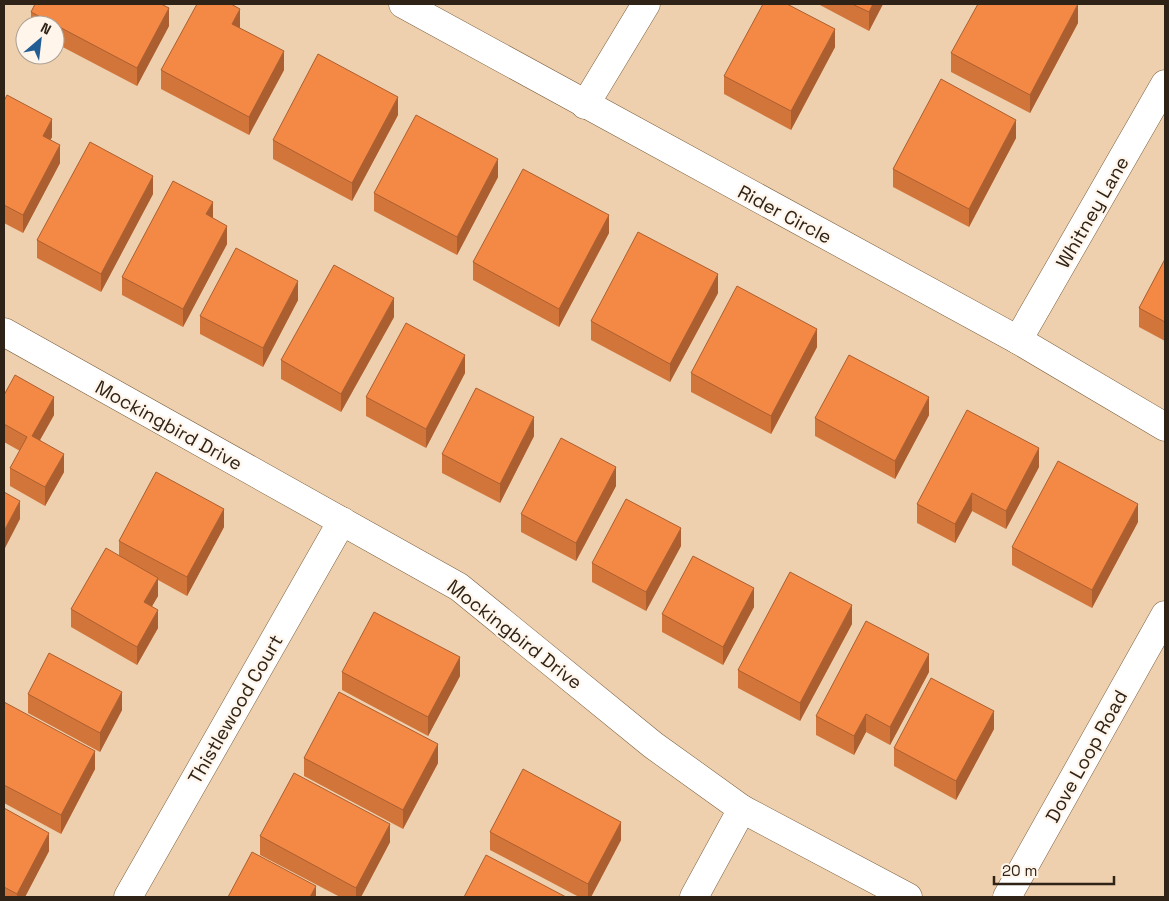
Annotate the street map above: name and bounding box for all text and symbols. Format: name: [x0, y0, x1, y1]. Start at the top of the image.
north arrow: [15, 15, 65, 65]
text: N: [38, 18, 54, 39]
street label: Whitney Lane: [1050, 152, 1135, 273]
street label: Rider Circle: [733, 179, 836, 250]
street label: Mockingbird Drive: [91, 375, 247, 476]
street label: Mockingbird Drive: [442, 574, 587, 695]
street label: Thistlewood Court: [182, 630, 288, 789]
street label: Dove Loop Road: [1040, 686, 1133, 827]
scale bar: [994, 854, 1114, 886]
text: 20 m: [1002, 861, 1037, 880]

